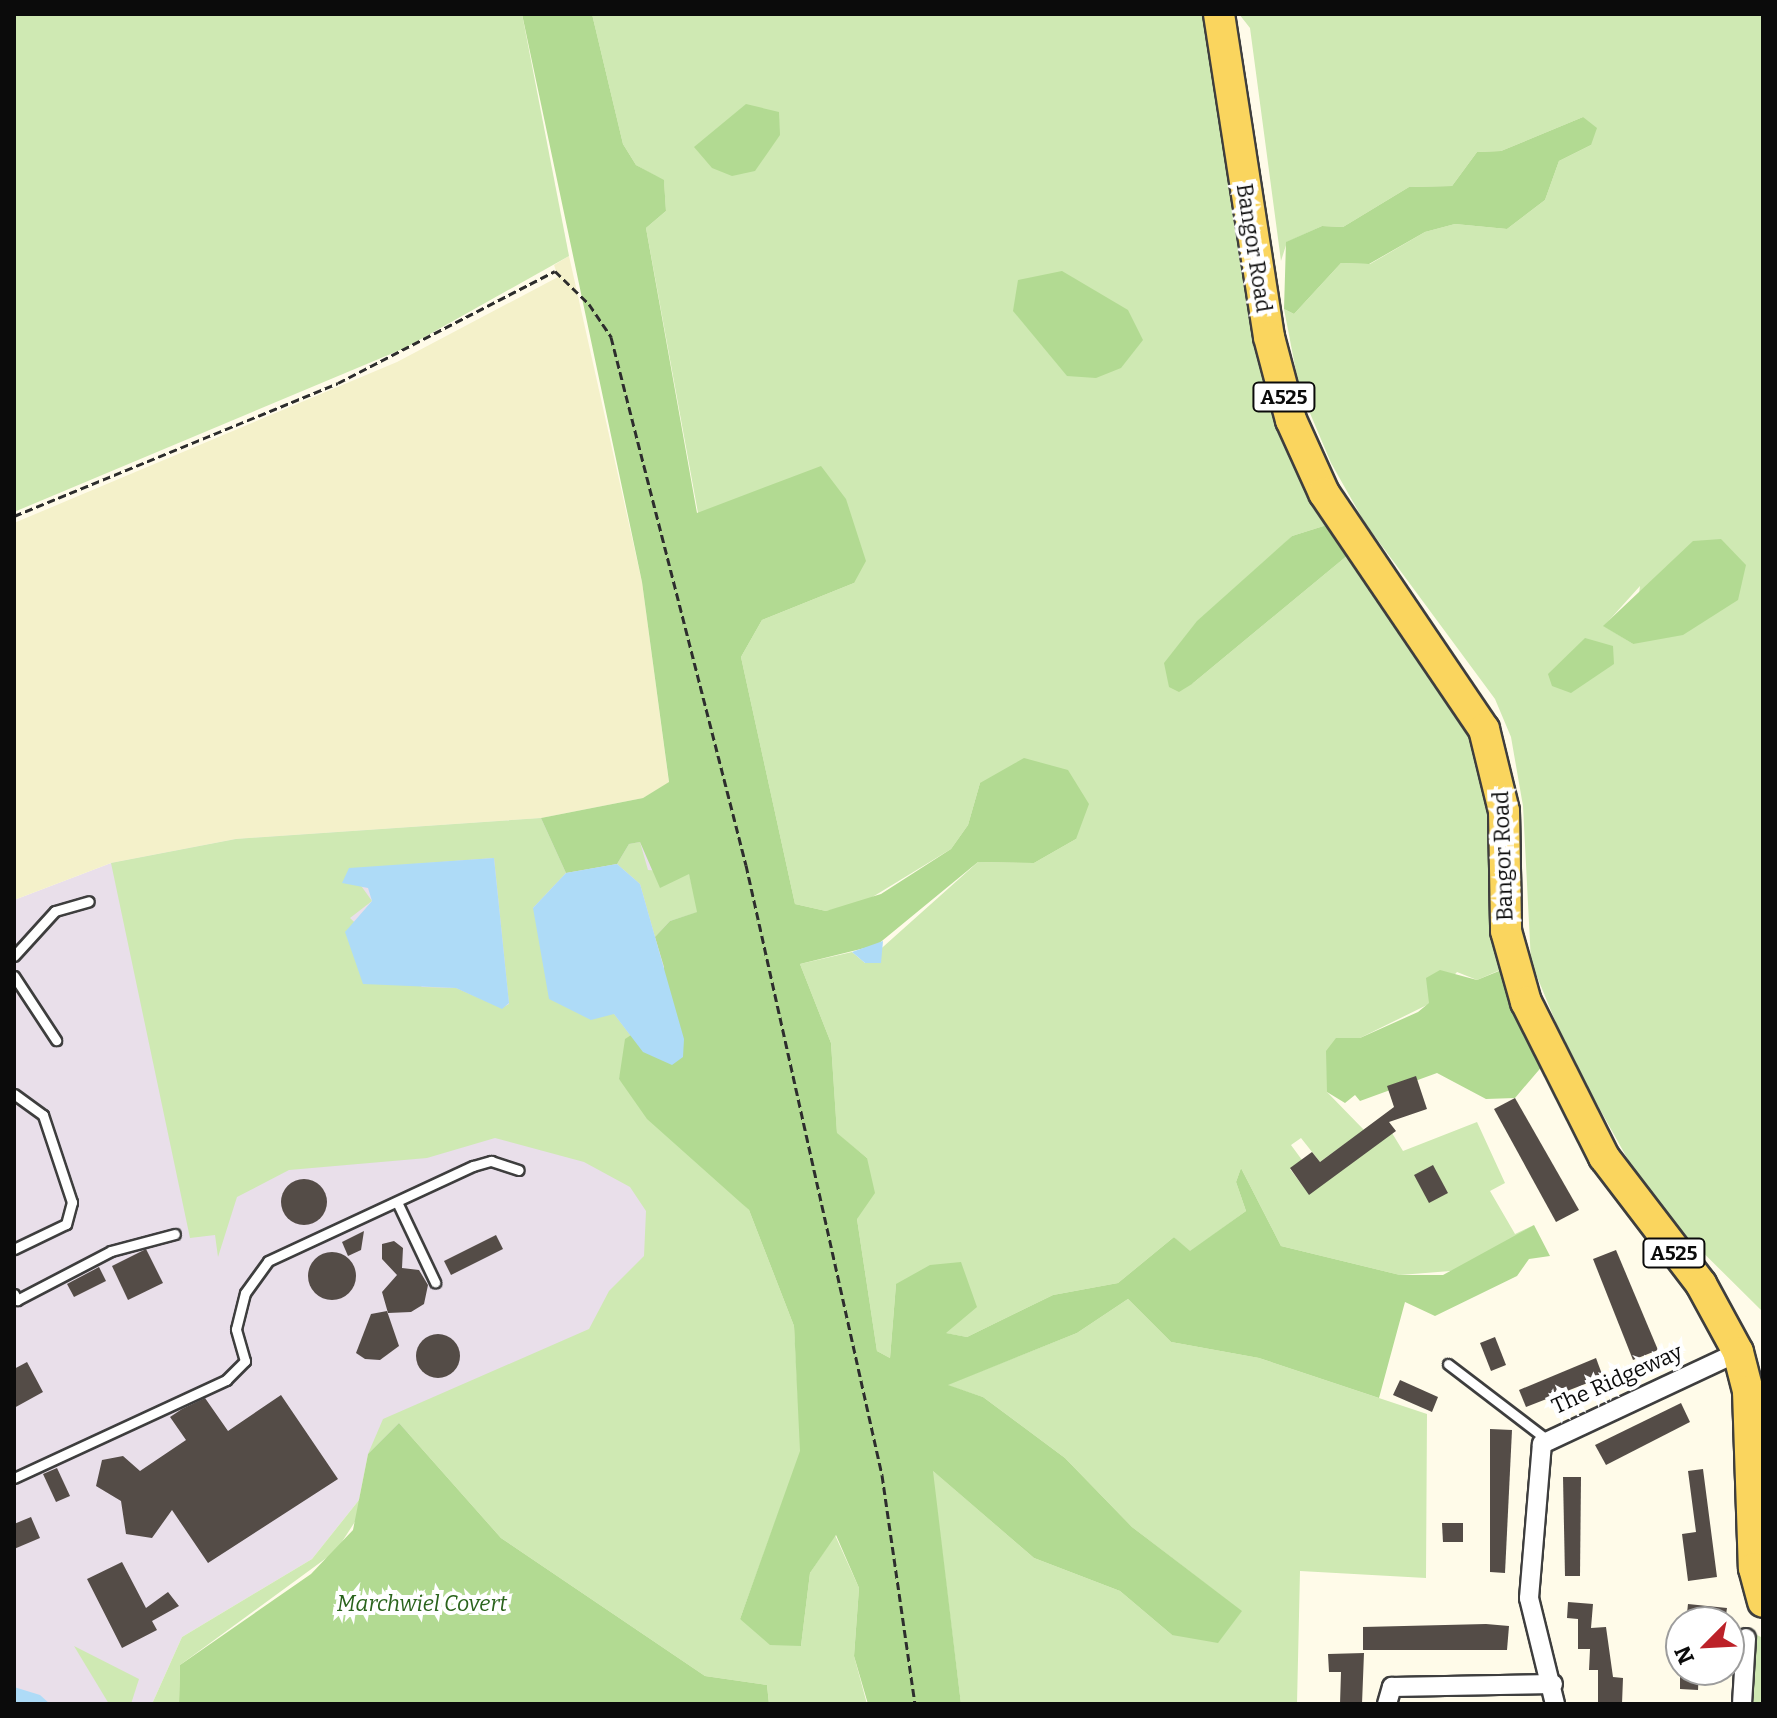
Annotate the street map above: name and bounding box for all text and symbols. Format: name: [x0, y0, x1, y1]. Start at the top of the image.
street label: Bangor Road: [1231, 182, 1277, 314]
road number: A525: [1252, 381, 1316, 413]
street label: Bangor Road: [1488, 791, 1518, 921]
road number: A525: [1642, 1237, 1706, 1269]
street label: The Ridgeway: [1548, 1338, 1686, 1420]
park label: Marchwiel Covert: [337, 1591, 507, 1617]
north arrow: [1665, 1606, 1745, 1686]
text: N: [1669, 1642, 1700, 1668]

